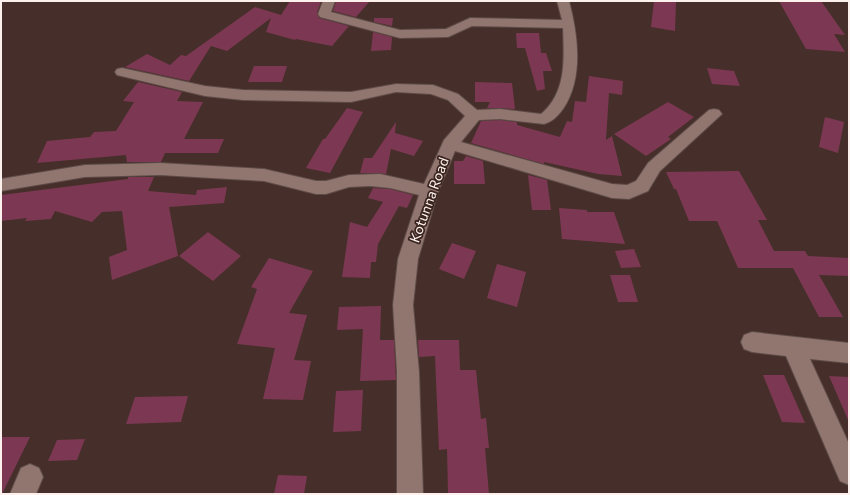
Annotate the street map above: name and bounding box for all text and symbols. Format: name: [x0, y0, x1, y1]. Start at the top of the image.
street label: Kotunna Road: [405, 155, 452, 245]

